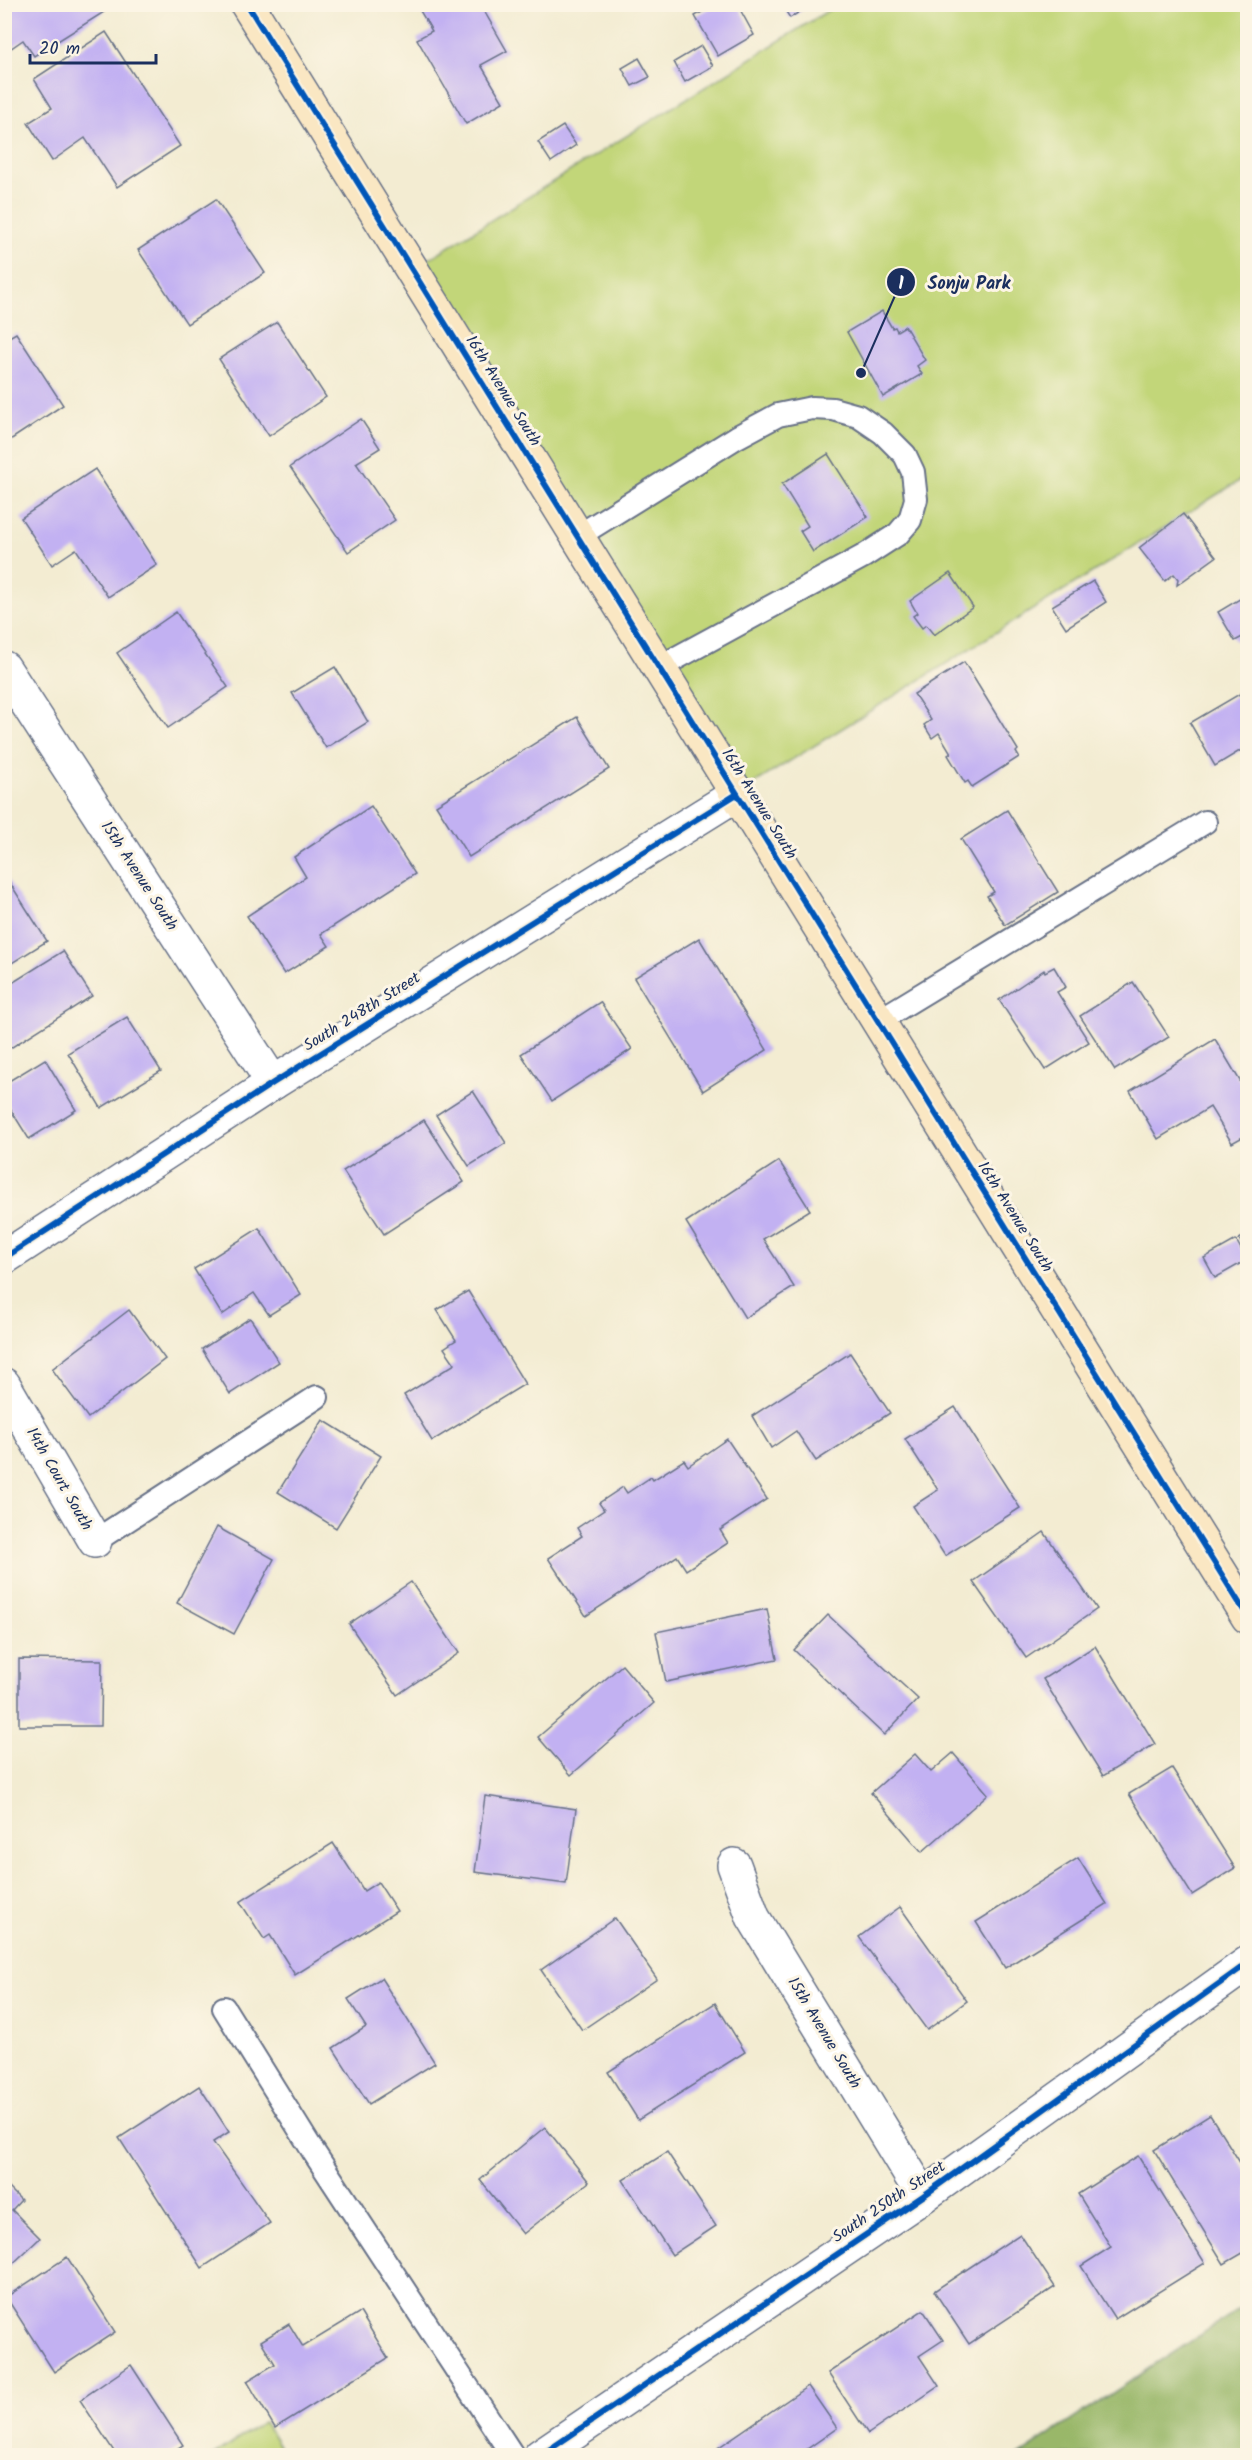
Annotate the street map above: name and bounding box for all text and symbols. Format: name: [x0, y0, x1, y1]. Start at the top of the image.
scale bar: [30, 27, 156, 65]
text: 20 m: [39, 35, 80, 64]
callout: Sonju Park: [886, 264, 1023, 300]
text: 1: [898, 270, 904, 299]
text: Sonju Park: [928, 270, 1012, 299]
street label: 16th Avenue South: [459, 331, 547, 451]
street label: 16th Avenue South: [715, 744, 803, 864]
street label: 15th Avenue South: [94, 816, 184, 936]
street label: South 248th Street: [298, 965, 426, 1058]
street label: 16th Avenue South: [971, 1157, 1059, 1277]
street label: 14th Court South: [19, 1423, 99, 1535]
street label: 15th Avenue South: [781, 1972, 867, 2094]
street label: South 250th Street: [827, 2154, 951, 2249]

